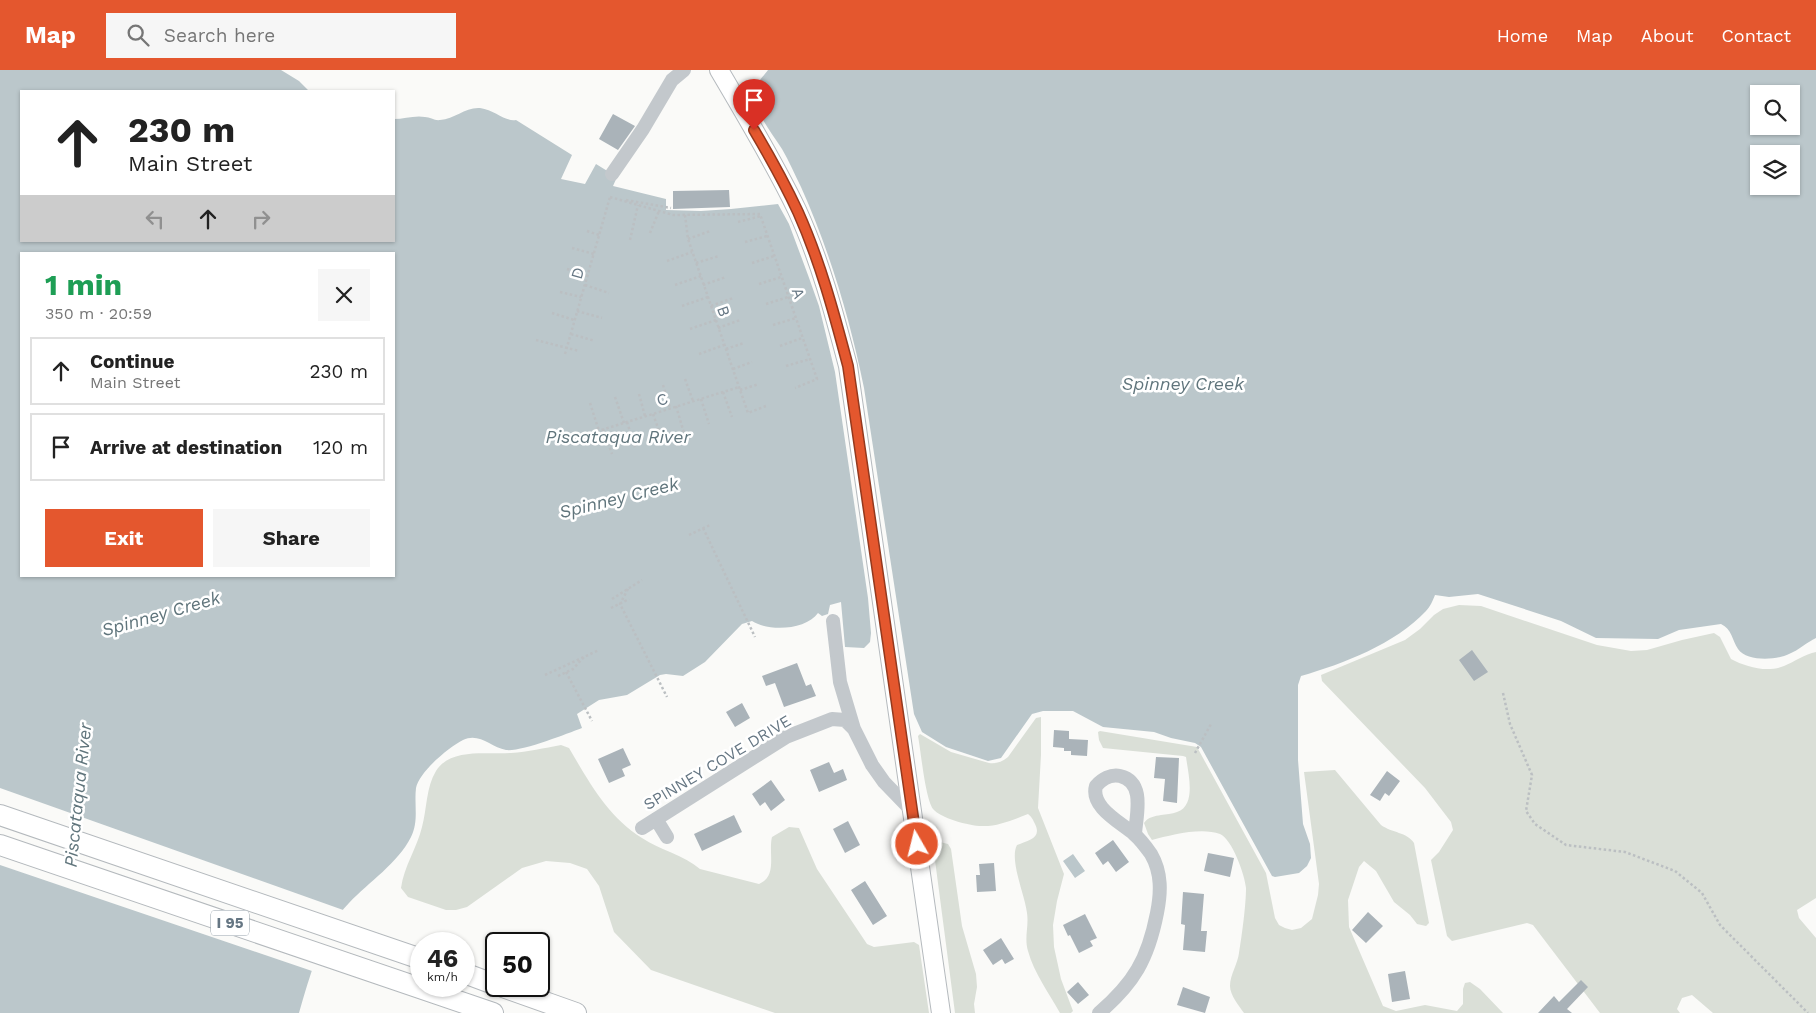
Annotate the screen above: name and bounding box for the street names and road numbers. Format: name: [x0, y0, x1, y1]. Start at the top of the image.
street label: D: [567, 265, 588, 281]
street label: A: [788, 285, 809, 302]
street label: B: [713, 303, 734, 319]
street label: C: [654, 389, 670, 410]
street label: SPINNEY COVE DRIVE: [640, 711, 794, 814]
road number: I 95: [211, 910, 249, 936]

